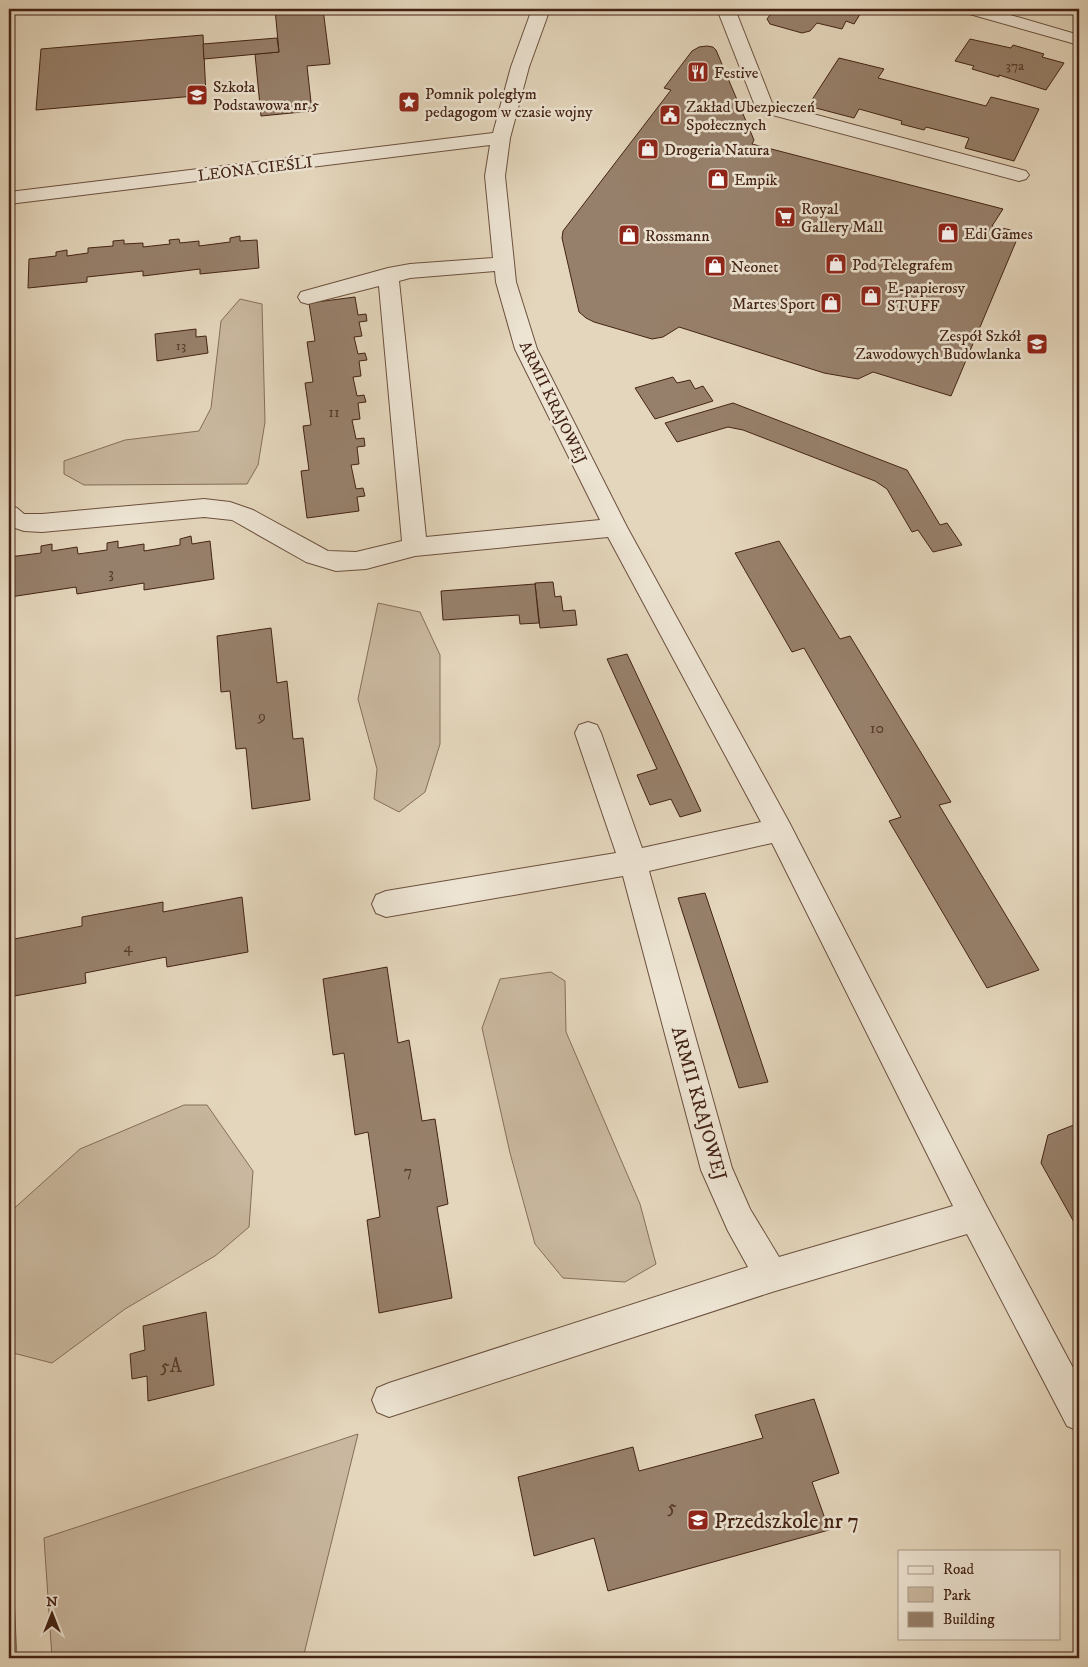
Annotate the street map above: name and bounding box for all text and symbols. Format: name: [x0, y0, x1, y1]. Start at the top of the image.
house number: 37a: [1006, 57, 1024, 75]
restaurant icon: Festive: [686, 60, 710, 84]
place label: Festive: [714, 63, 759, 83]
place label: Szkoła Podstawowa nr 5: [213, 77, 319, 115]
school or university icon: Szkoła Podstawowa nr 5: [185, 83, 209, 107]
place label: Pomnik poległym pedagogom w czasie wojny: [424, 84, 593, 122]
place icon: Pomnik poległym pedagogom w czasie wojny: [397, 90, 421, 114]
place label: Zakład Ubezpieczeń Społecznych: [686, 97, 816, 135]
public building icon: Zakład Ubezpieczeń Społecznych: [658, 103, 682, 127]
shop icon: Drogeria Natura: [636, 137, 660, 161]
place label: Drogeria Natura: [664, 140, 770, 160]
street label: LEONA CIEŚLI: [197, 152, 314, 186]
shop icon: Empik: [706, 167, 730, 191]
place label: Empik: [734, 170, 778, 190]
place label: Royal Gallery Mall: [801, 199, 883, 237]
supermarket icon: Royal Gallery Mall: [773, 205, 797, 229]
shop icon: Edi Games: [936, 221, 960, 245]
shop icon: Rossmann: [617, 223, 641, 247]
place label: Edi Games: [964, 224, 1033, 244]
place label: Rossmann: [645, 226, 710, 246]
shop icon: Pod Telegrafem: [824, 252, 848, 276]
shop icon: Neonet: [703, 254, 727, 278]
place label: Pod Telegrafem: [852, 255, 953, 275]
place label: Neonet: [731, 257, 778, 277]
place label: E-papierosy STUFF: [887, 278, 966, 316]
shop icon: E-papierosy STUFF: [859, 284, 883, 308]
shop icon: Martes Sport: [819, 291, 843, 315]
place label: Martes Sport: [732, 294, 815, 314]
place label: Zespół Szkół Zawodowych Budowlanka: [856, 326, 1021, 364]
school or university icon: Zespół Szkół Zawodowych Budowlanka: [1025, 332, 1049, 356]
house number: 13: [176, 337, 186, 355]
street label: ARMII KRAJOWEJ: [515, 338, 591, 467]
house number: 11: [328, 402, 340, 422]
house number: 3: [108, 563, 114, 583]
house number: 9: [257, 706, 266, 726]
house number: 10: [870, 718, 884, 738]
house number: 4: [123, 937, 133, 957]
street label: ARMII KRAJOWEJ: [666, 1024, 732, 1183]
house number: 7: [404, 1161, 412, 1181]
house number: 5A: [160, 1355, 183, 1378]
house number: 5: [667, 1496, 677, 1519]
school or university icon: Przedszkole nr 7: [686, 1508, 710, 1532]
place label: Przedszkole nr 7: [714, 1508, 859, 1535]
legend: [898, 1550, 1060, 1640]
text: Road: [943, 1560, 975, 1579]
text: Park: [943, 1586, 972, 1605]
north arrow: [28, 1590, 78, 1640]
text: N: [46, 1593, 58, 1611]
text: Building: [943, 1610, 995, 1629]

